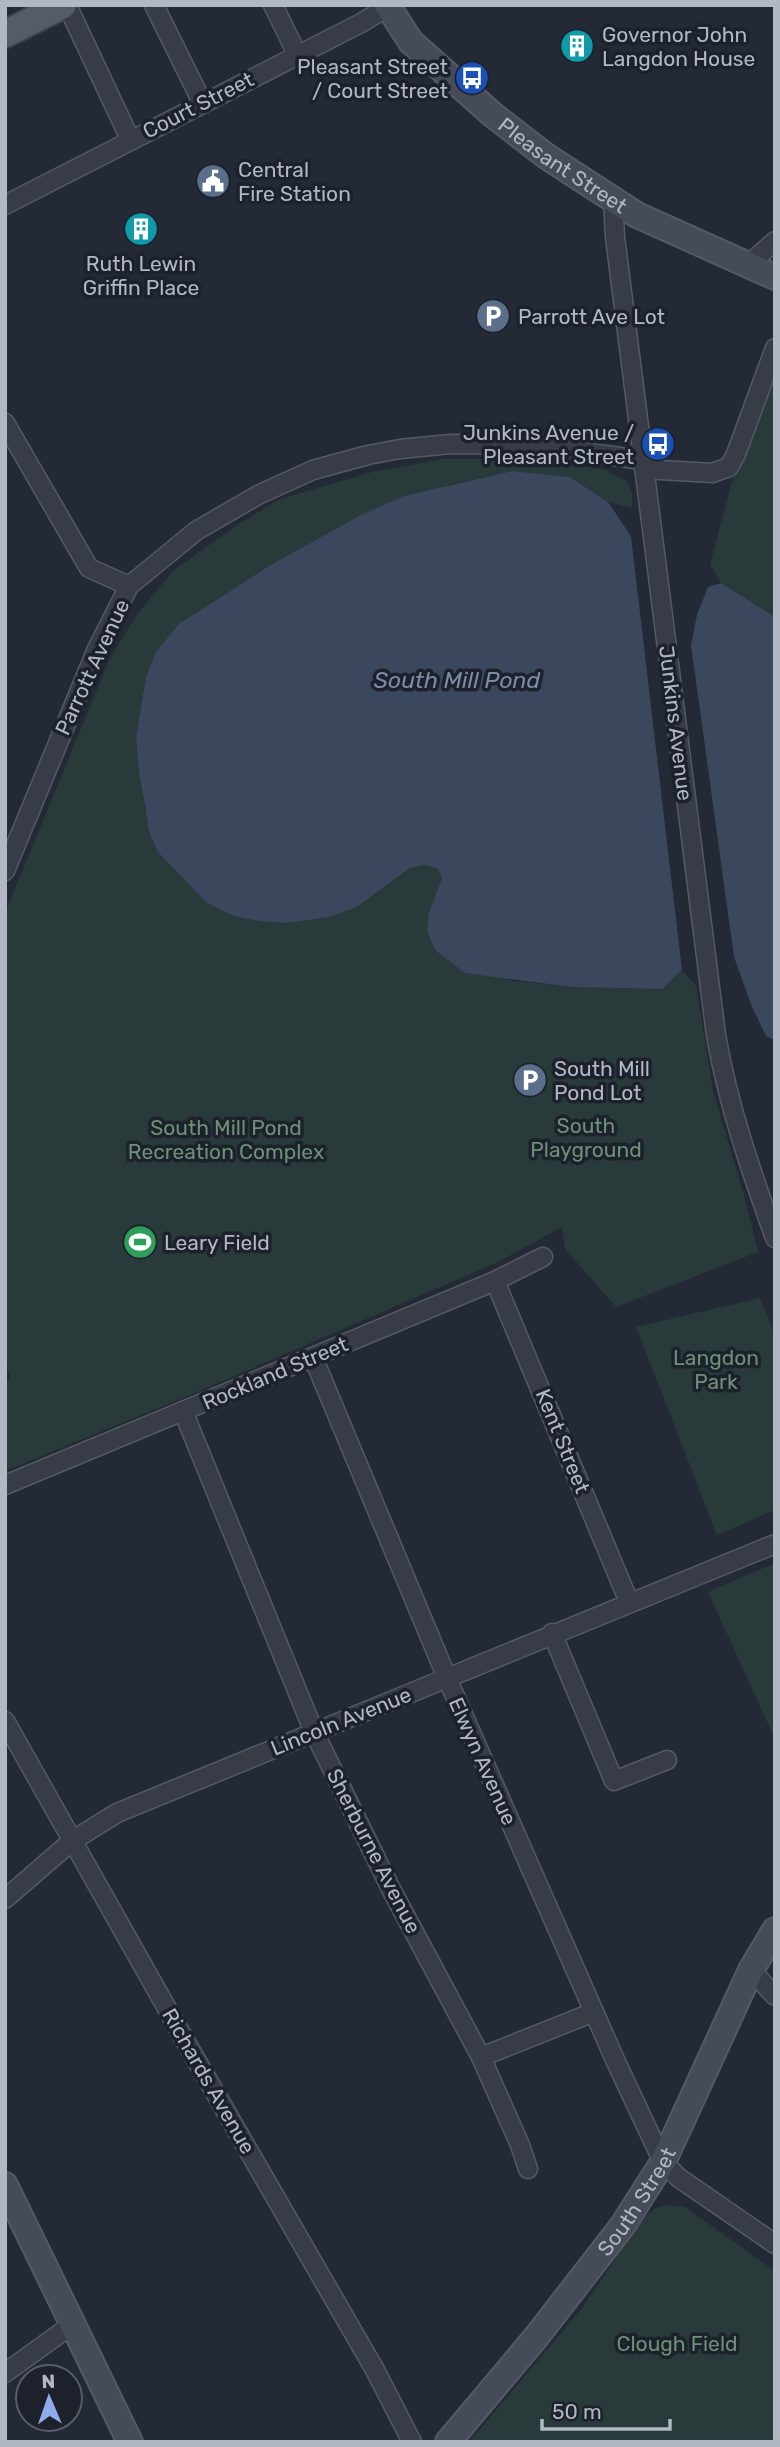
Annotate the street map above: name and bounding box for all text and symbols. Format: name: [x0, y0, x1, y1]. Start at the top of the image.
place label: Governor John Langdon House: [602, 22, 755, 71]
building icon: Governor John Langdon House: [558, 27, 596, 65]
place label: Pleasant Street / Court Street: [297, 54, 448, 103]
bus stop icon: Pleasant Street / Court Street: [453, 59, 491, 97]
street label: Court Street: [139, 66, 257, 144]
street label: Pleasant Street: [494, 112, 632, 218]
place label: Central Fire Station: [238, 157, 351, 206]
public building icon: Central Fire Station: [194, 162, 232, 200]
building icon: Ruth Lewin Griffin Place: [122, 210, 160, 248]
place label: Ruth Lewin Griffin Place: [83, 251, 199, 300]
parking icon: Parrott Ave Lot: [474, 297, 512, 335]
place label: Parrott Ave Lot: [518, 304, 665, 329]
place label: Junkins Avenue / Pleasant Street: [463, 420, 634, 469]
bus stop icon: Junkins Avenue / Pleasant Street: [639, 425, 677, 463]
street label: Parrott Avenue: [50, 595, 134, 739]
street label: Junkins Avenue: [654, 644, 698, 802]
water label: South Mill Pond: [374, 666, 540, 694]
place label: South Mill Pond Lot: [554, 1056, 650, 1105]
parking icon: South Mill Pond Lot: [511, 1061, 549, 1099]
park label: South Playground: [530, 1113, 642, 1162]
park label: South Mill Pond Recreation Complex: [128, 1115, 324, 1164]
sports icon: Leary Field: [121, 1223, 159, 1261]
place label: Leary Field: [164, 1230, 270, 1255]
street label: Rockland Street: [198, 1331, 352, 1415]
park label: Langdon Park: [673, 1345, 759, 1394]
street label: Kent Street: [531, 1385, 595, 1497]
street label: Lincoln Avenue: [267, 1681, 415, 1761]
street label: Elwyn Avenue: [444, 1693, 522, 1829]
street label: Sherburne Avenue: [322, 1765, 426, 1937]
street label: Richards Avenue: [157, 2004, 261, 2158]
street label: South Street: [592, 2143, 681, 2260]
park label: Clough Field: [617, 2331, 737, 2356]
north arrow: [14, 2363, 84, 2433]
text: N: [41, 2370, 56, 2393]
scale bar: [542, 2388, 670, 2432]
text: 50 m: [552, 2399, 602, 2424]

